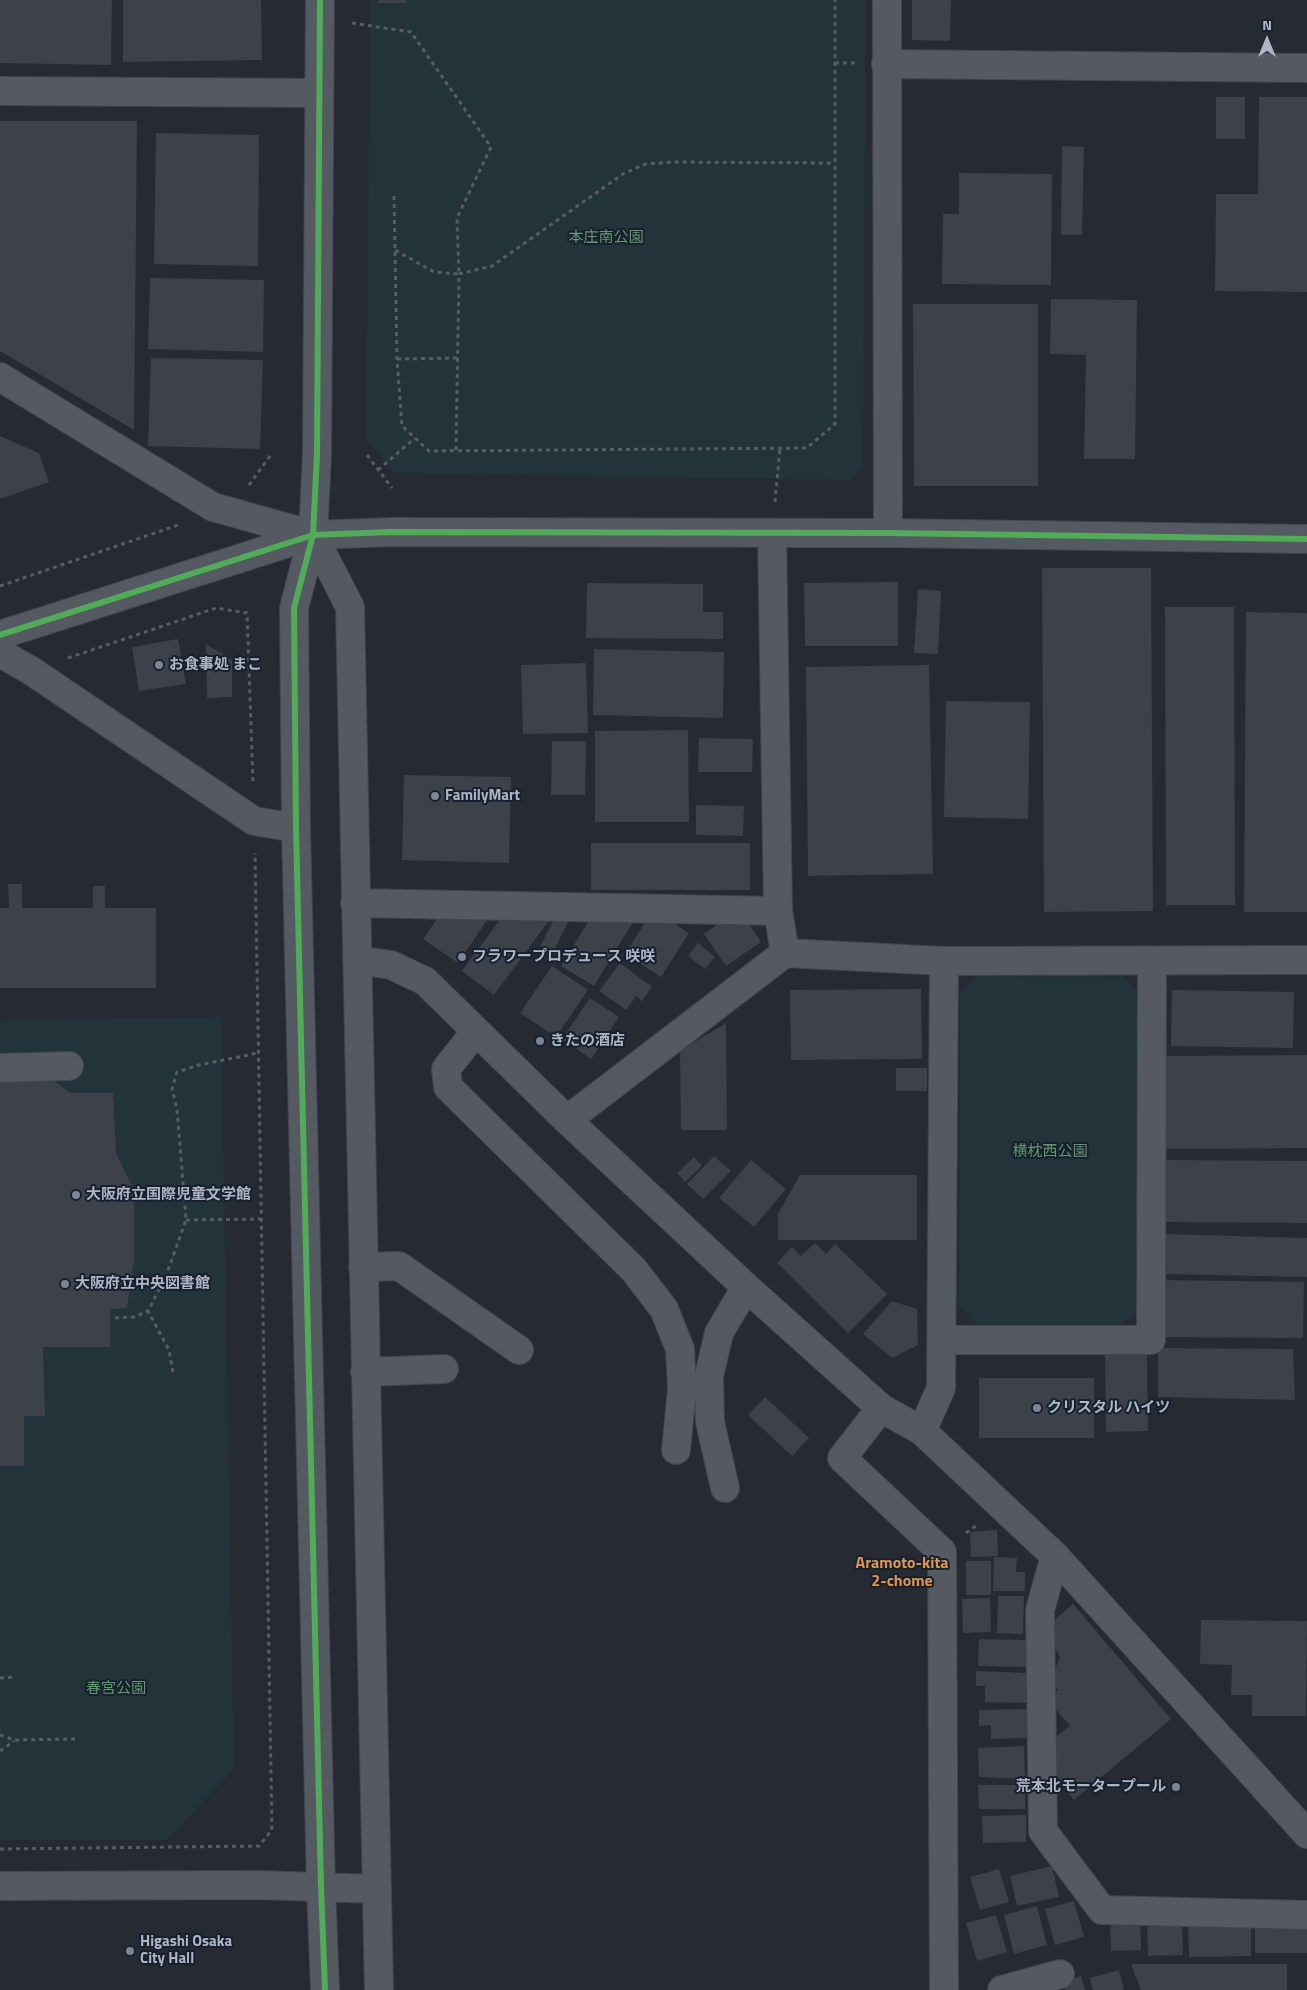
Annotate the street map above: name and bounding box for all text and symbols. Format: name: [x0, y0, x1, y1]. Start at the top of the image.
text: N: [1262, 14, 1272, 35]
north arrow: [1242, 15, 1292, 65]
park label: 本庄南公園: [569, 229, 643, 247]
place label: お食事処 まこ: [169, 656, 262, 674]
marker: お食事処 まこ: [153, 659, 165, 671]
place label: FamilyMart: [445, 787, 520, 805]
marker: FamilyMart: [429, 790, 441, 802]
place label: フラワープロデュース 咲咲: [472, 948, 655, 966]
marker: フラワープロデュース 咲咲: [456, 951, 468, 963]
place label: きたの酒店: [550, 1032, 625, 1050]
marker: きたの酒店: [534, 1035, 546, 1047]
park label: 横枕西公園: [1013, 1143, 1087, 1161]
place label: 大阪府立国際児童文学館: [86, 1186, 251, 1204]
marker: 大阪府立国際児童文学館: [70, 1189, 82, 1201]
place label: 大阪府立中央図書館: [75, 1275, 210, 1293]
marker: 大阪府立中央図書館: [59, 1278, 71, 1290]
place label: クリスタル ハイツ: [1047, 1399, 1170, 1417]
marker: クリスタル ハイツ: [1031, 1402, 1043, 1414]
district label: Aramoto-kita 2-chome: [856, 1554, 948, 1592]
park label: 春宮公園: [86, 1680, 146, 1698]
place label: 荒本北モータープール: [1016, 1778, 1166, 1796]
marker: 荒本北モータープール: [1170, 1781, 1182, 1793]
place label: Higashi Osaka City Hall: [140, 1933, 232, 1968]
marker: Higashi Osaka City Hall: [124, 1945, 136, 1957]

